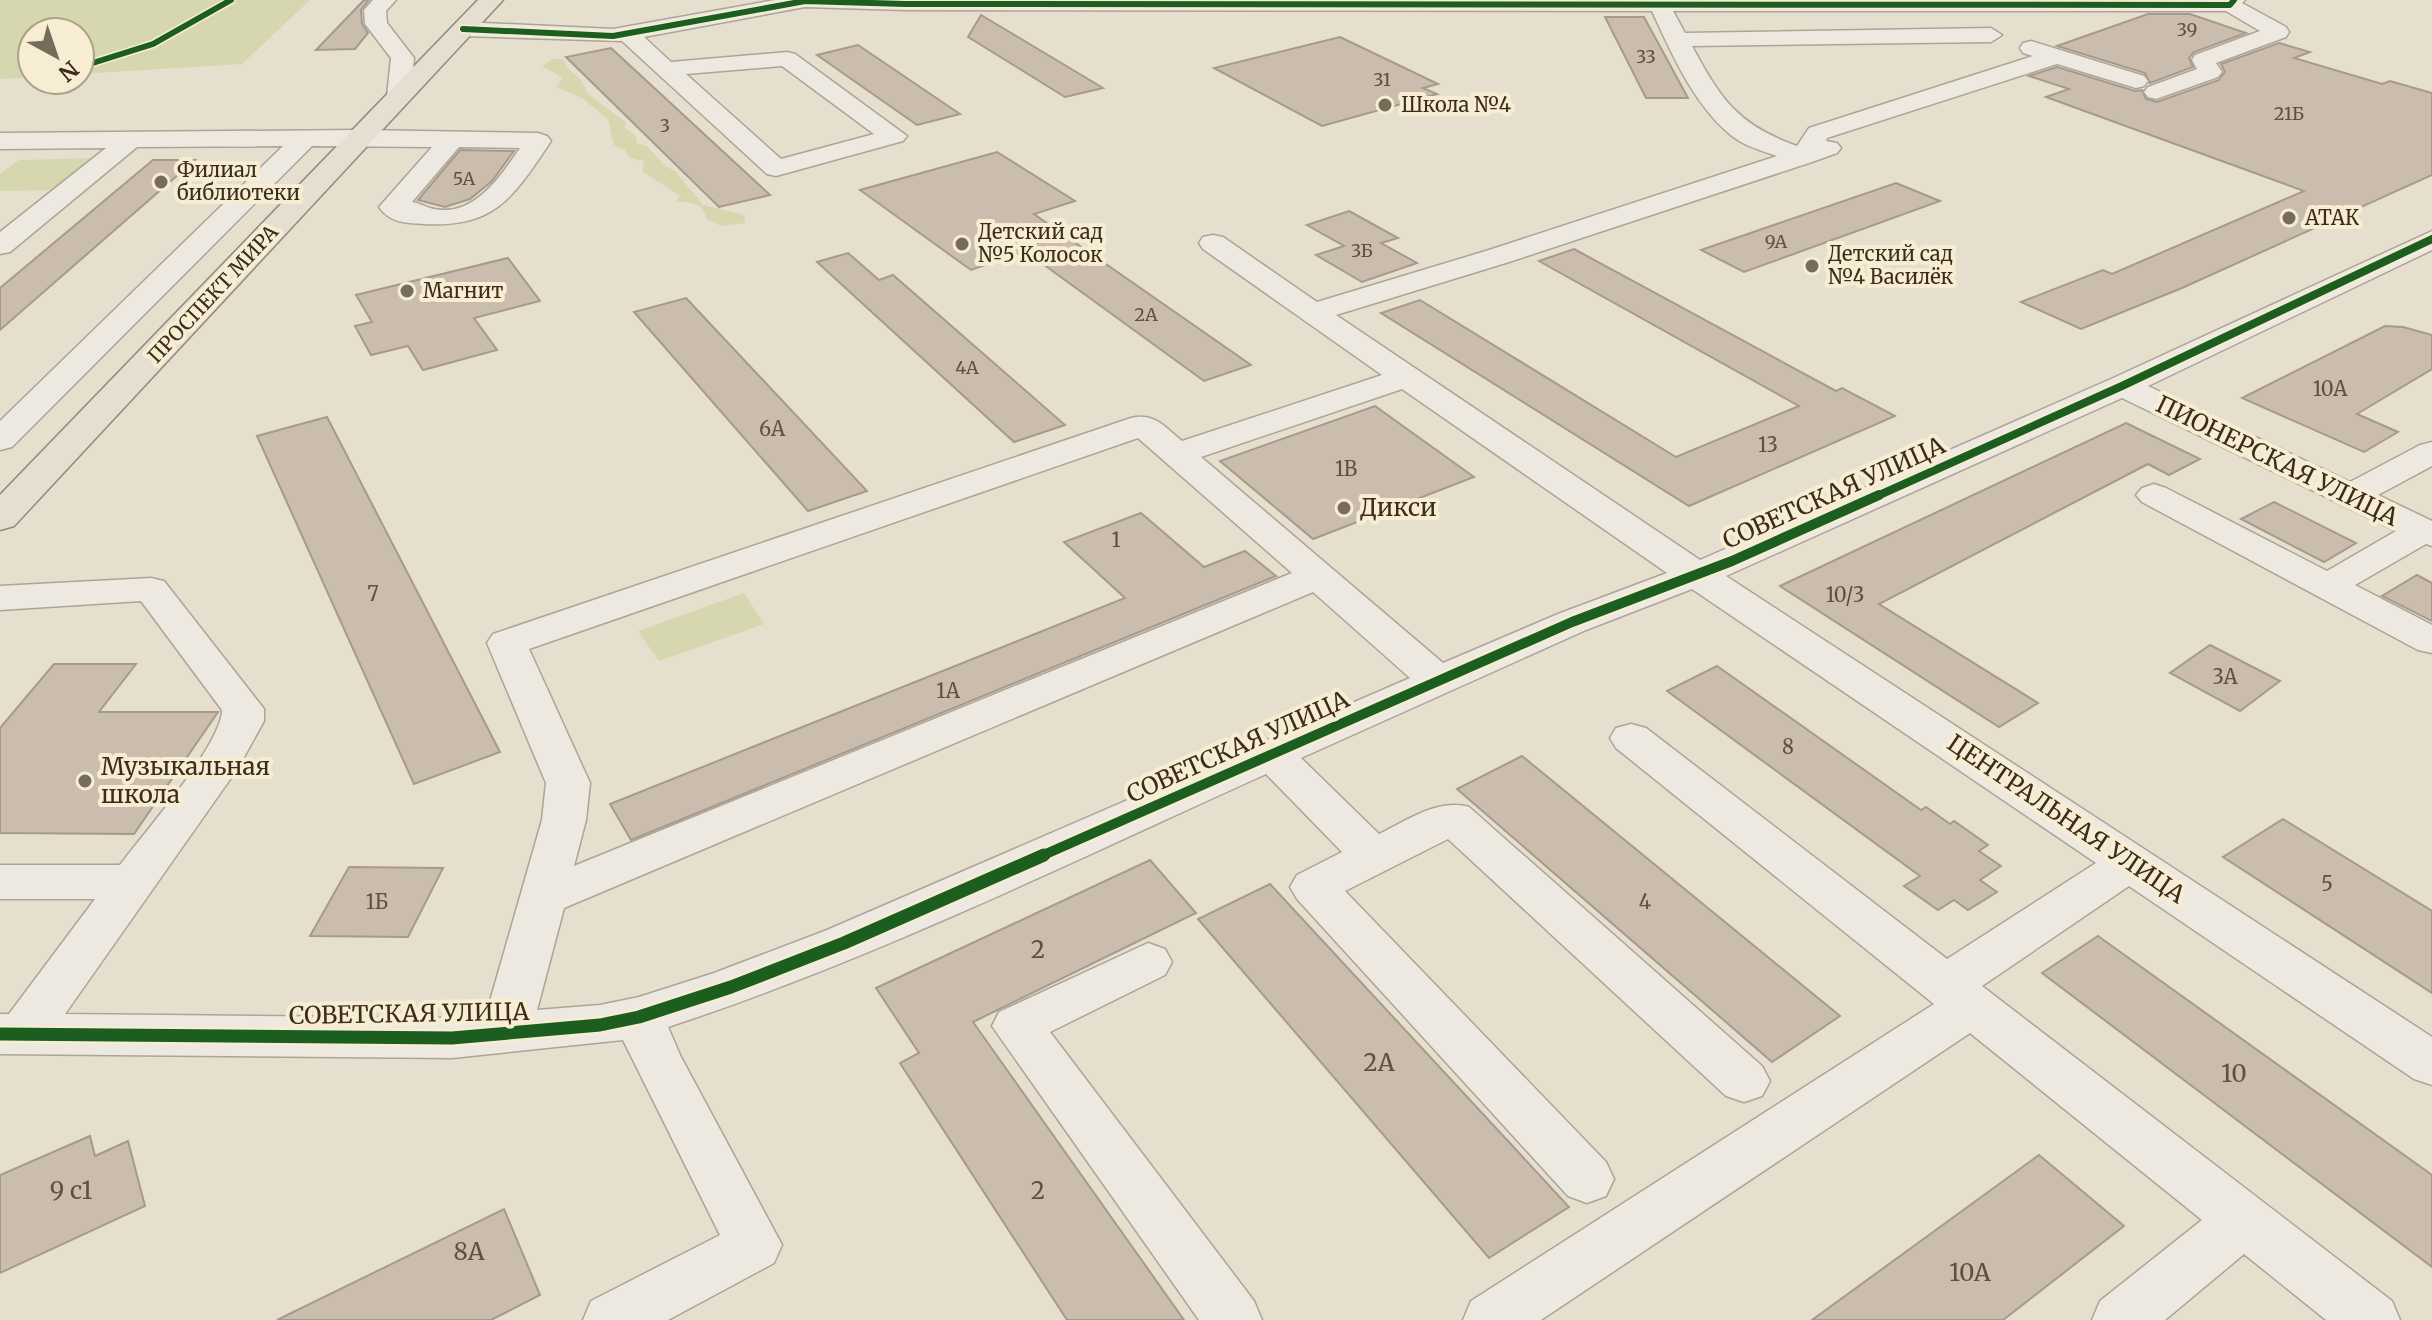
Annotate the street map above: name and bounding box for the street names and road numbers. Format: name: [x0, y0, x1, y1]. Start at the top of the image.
street label: ПРОСПЕКТ МИРА: [142, 219, 284, 368]
street label: ПИОНЕРСКАЯ УЛИЦА: [2151, 388, 2404, 533]
street label: СОВЕТСКАЯ УЛИЦА: [1718, 429, 1951, 556]
street label: СОВЕТСКАЯ УЛИЦА: [1122, 683, 1355, 810]
street label: ЦЕНТРАЛЬНАЯ УЛИЦА: [1941, 727, 2192, 911]
street label: СОВЕТСКАЯ УЛИЦА: [289, 996, 531, 1031]

